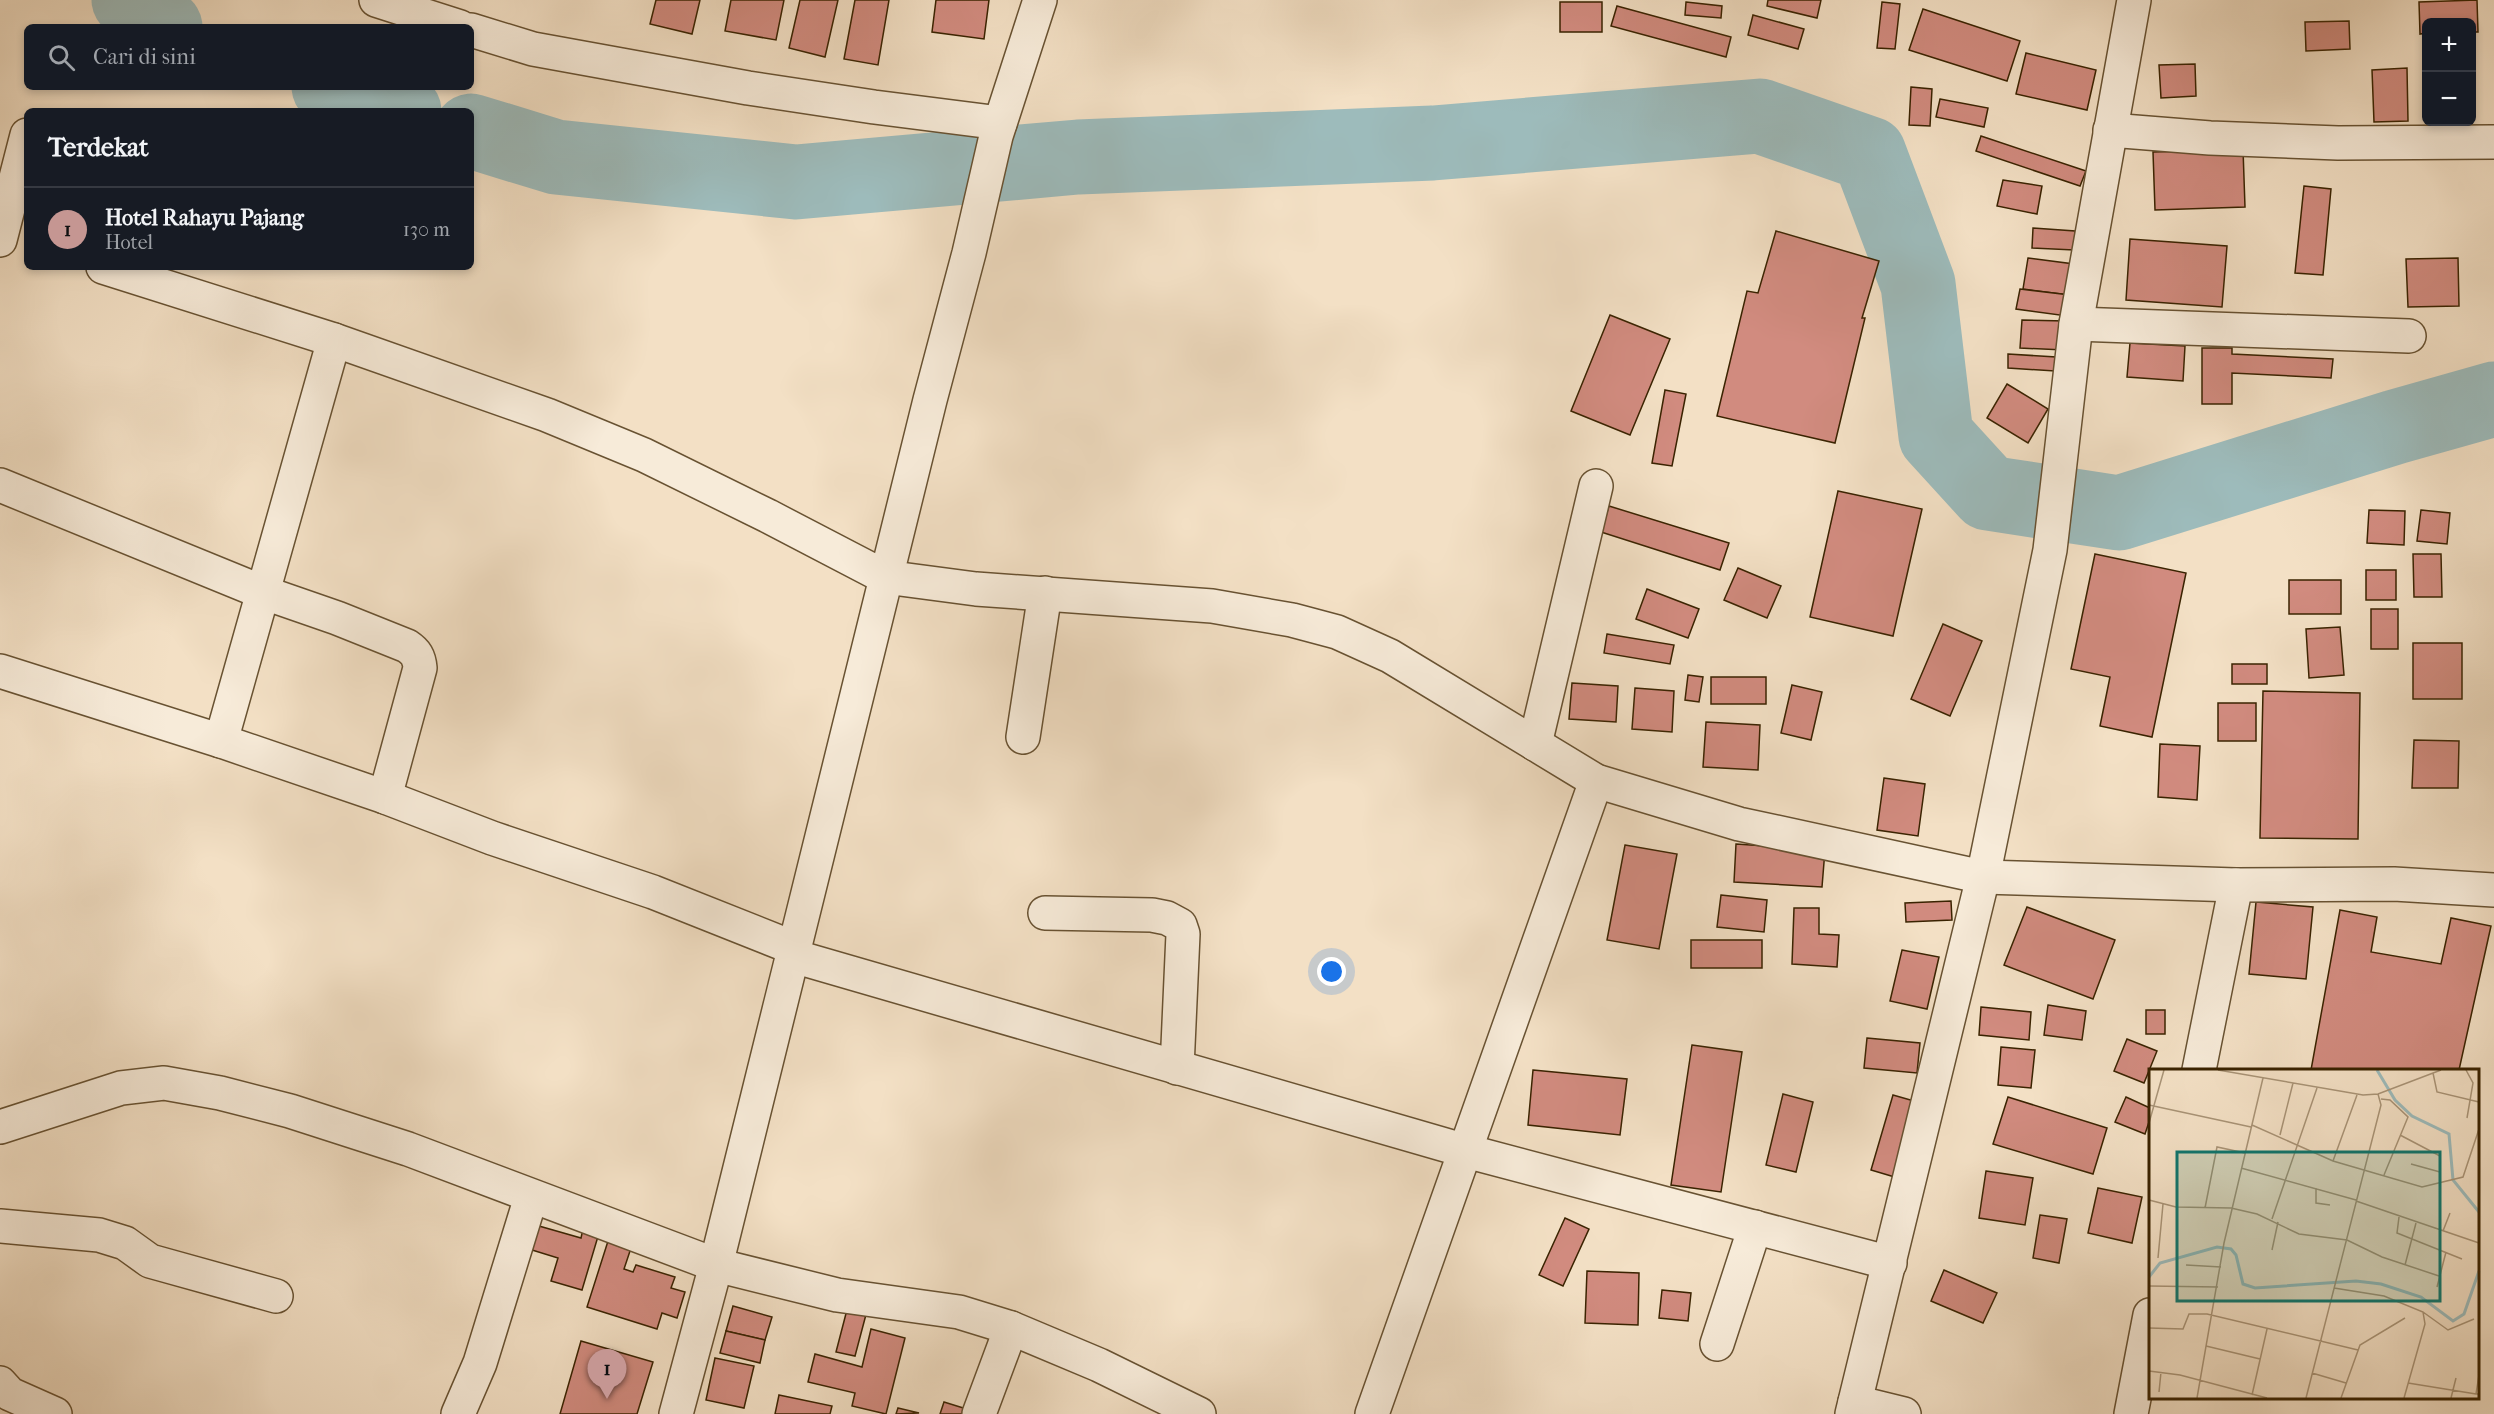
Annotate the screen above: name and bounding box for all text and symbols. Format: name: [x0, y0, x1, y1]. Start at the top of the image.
map controls: [2422, 18, 2476, 126]
button: +: [2422, 18, 2476, 72]
search box: [24, 24, 474, 90]
icon: search: [45, 41, 78, 74]
text: Cari di sini: [93, 44, 196, 70]
button: −: [2422, 72, 2476, 126]
text: Terdekat: [48, 132, 149, 163]
text: Hotel Rahayu Pajang: [105, 205, 304, 231]
text: 1: [64, 218, 71, 241]
text: 130 m: [403, 218, 450, 241]
text: Hotel: [105, 231, 153, 254]
your location: [1317, 957, 1346, 986]
inset map: [2149, 1069, 2479, 1399]
pin: 1: [588, 1350, 626, 1399]

